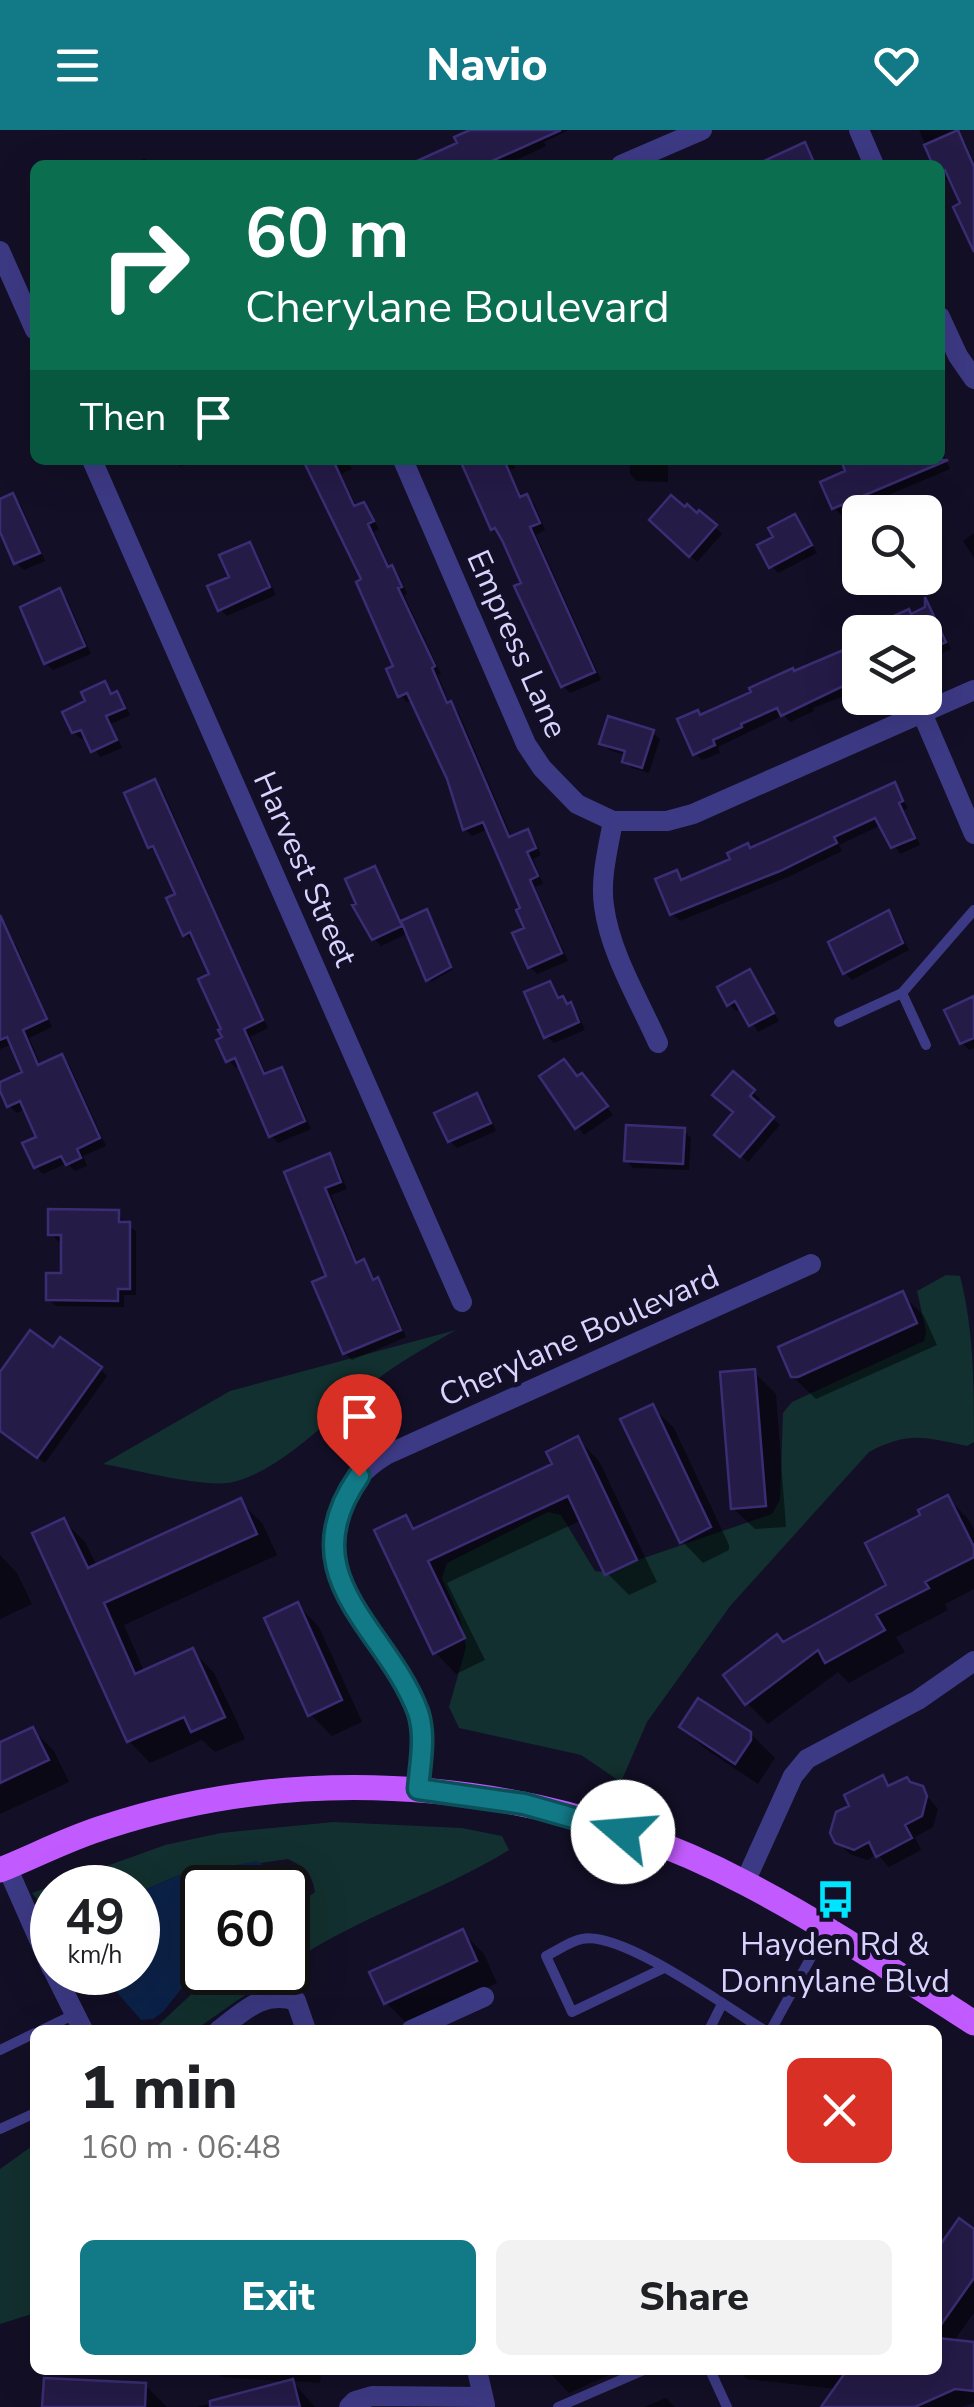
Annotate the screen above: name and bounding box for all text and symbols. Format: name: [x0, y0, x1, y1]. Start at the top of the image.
text: Navio: [426, 35, 548, 96]
icon: menu: [50, 38, 105, 93]
icon: heart: [869, 38, 924, 93]
text: 60 m: [245, 186, 409, 282]
icon: right: [80, 200, 210, 330]
text: Cherylane Boulevard: [245, 277, 670, 338]
icon: arrive: [186, 390, 241, 445]
text: Then: [80, 392, 166, 443]
map controls: [842, 495, 942, 715]
button: search: [842, 495, 942, 595]
street label: Empress Lane: [456, 543, 578, 745]
button: layers: [842, 615, 942, 715]
street label: Harvest Street: [243, 765, 367, 974]
street label: Cherylane Boulevard: [432, 1255, 726, 1417]
pin: [317, 1374, 402, 1477]
icon: arrive: [332, 1389, 387, 1444]
position arrow: [571, 1780, 675, 1884]
speed limit sign: 60: [180, 1865, 310, 1995]
bus stop icon: Hayden Rd & Donnylane Blvd: [814, 1878, 856, 1920]
text: 49: [65, 1883, 125, 1952]
place label: Hayden Rd & Donnylane Blvd: [720, 1923, 950, 2003]
text: km/h: [67, 1938, 123, 1972]
text: 1 min: [80, 2047, 238, 2129]
button: close: [787, 2058, 892, 2163]
text: 160 m · 06:48: [80, 2126, 281, 2169]
button: Exit: [80, 2240, 476, 2355]
button: Share: [496, 2240, 892, 2355]

